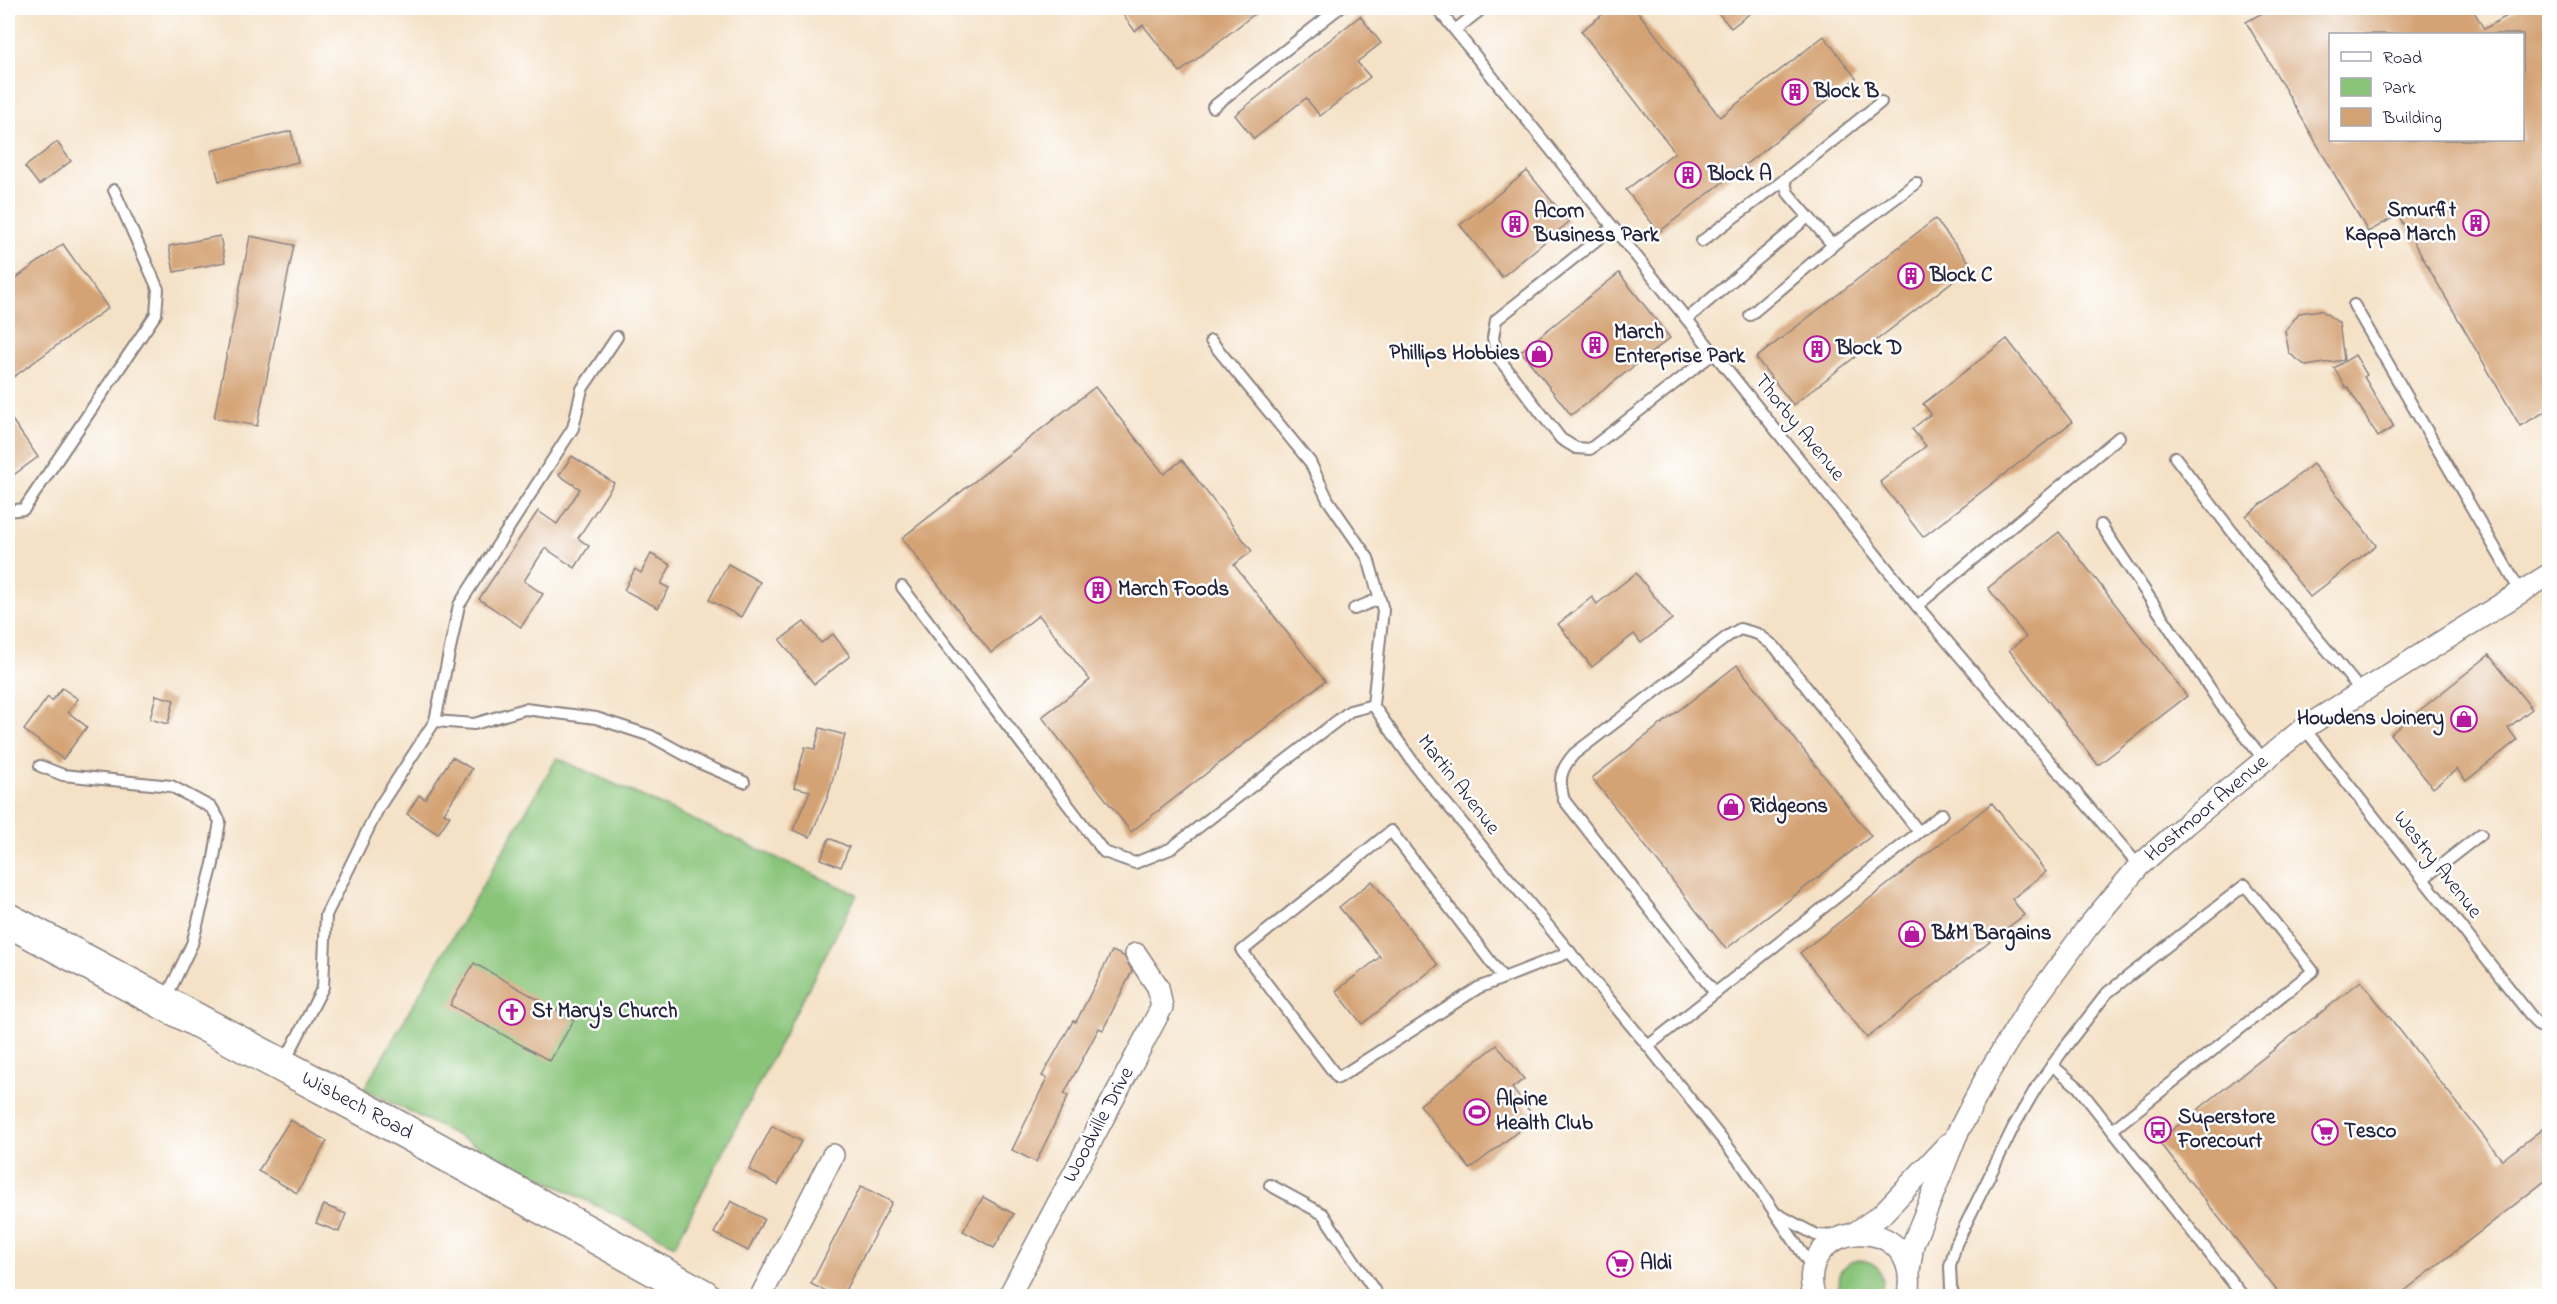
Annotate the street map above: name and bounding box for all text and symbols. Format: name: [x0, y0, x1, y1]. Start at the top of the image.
legend: [2329, 33, 2524, 141]
text: Road: [2383, 46, 2422, 72]
text: Park: [2383, 76, 2416, 102]
building icon: Block B: [1780, 77, 1810, 107]
place label: Block B: [1813, 77, 1879, 107]
text: Building: [2382, 106, 2442, 133]
building icon: Block A: [1673, 160, 1703, 190]
place label: Block A: [1707, 160, 1772, 190]
place label: Smurfit Kappa March: [2345, 196, 2457, 250]
place label: Acorn Business Park: [1533, 197, 1660, 251]
building icon: Smurfit Kappa March: [2461, 208, 2491, 238]
building icon: Acorn Business Park: [1500, 209, 1530, 239]
building icon: Block C: [1896, 261, 1926, 291]
place label: Block C: [1929, 261, 1993, 291]
place label: March Enterprise Park: [1614, 318, 1746, 372]
building icon: March Enterprise Park: [1580, 330, 1610, 360]
building icon: Block D: [1802, 334, 1832, 364]
place label: Block D: [1835, 334, 1903, 364]
place label: Phillips Hobbies: [1389, 339, 1520, 369]
shop icon: Phillips Hobbies: [1524, 339, 1554, 369]
street label: Thorby Avenue: [1745, 368, 1852, 490]
building icon: March Foods: [1083, 575, 1113, 605]
place label: March Foods: [1118, 575, 1230, 605]
place label: Howdens Joinery: [2297, 704, 2444, 736]
shop icon: Howdens Joinery: [2449, 704, 2479, 734]
street label: Martin Avenue: [1409, 729, 1507, 842]
street label: Hostmoor Avenue: [2139, 748, 2276, 870]
shop icon: Ridgeons: [1716, 792, 1746, 822]
place label: Ridgeons: [1750, 792, 1828, 824]
street label: Westry Avenue: [2384, 805, 2489, 927]
shop icon: B&M Bargains: [1897, 919, 1927, 949]
place label: B&M Bargains: [1931, 919, 2052, 951]
church icon: St Mary's Church: [497, 997, 527, 1027]
place label: St Mary's Church: [532, 997, 677, 1029]
street label: Woodville Drive: [1056, 1061, 1142, 1188]
street label: Wisbech Road: [296, 1064, 418, 1148]
place label: Alpine Health Club: [1496, 1085, 1594, 1139]
sports icon: Alpine Health Club: [1462, 1097, 1492, 1127]
place label: Superstore Forecourt: [2177, 1103, 2276, 1157]
bus stop icon: Superstore Forecourt: [2143, 1115, 2173, 1145]
supermarket icon: Tesco: [2310, 1117, 2340, 1147]
place label: Tesco: [2344, 1117, 2396, 1147]
supermarket icon: Aldi: [1605, 1249, 1635, 1279]
place label: Aldi: [1640, 1249, 1672, 1279]

